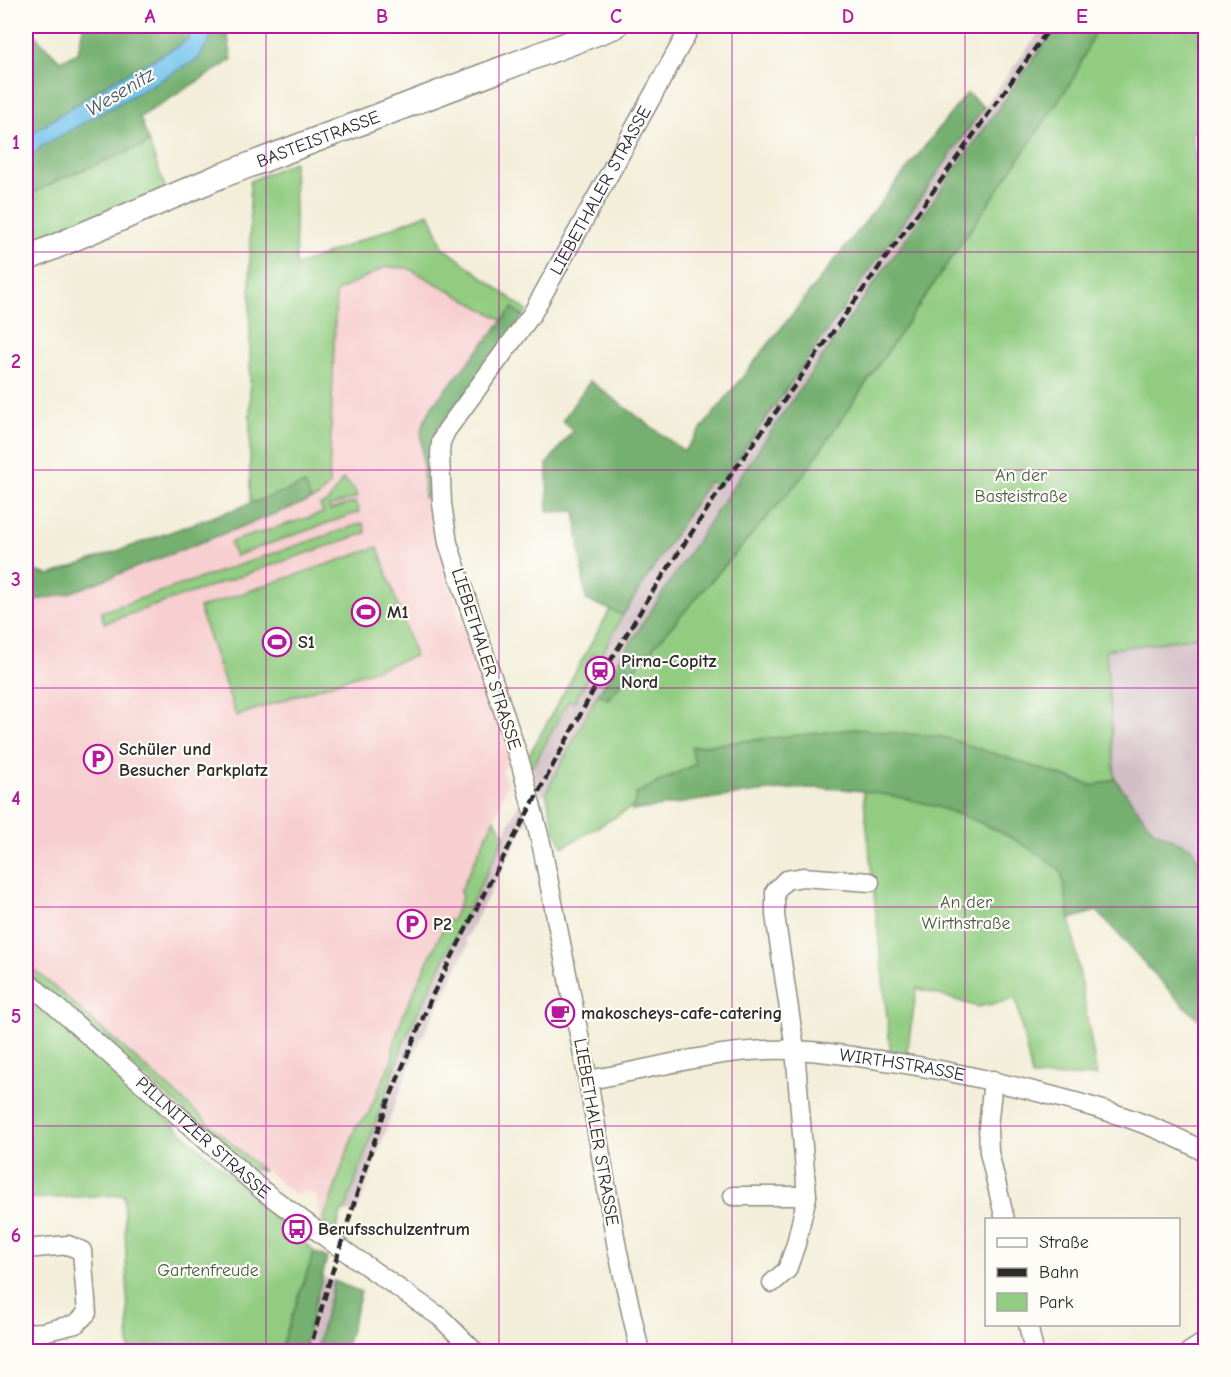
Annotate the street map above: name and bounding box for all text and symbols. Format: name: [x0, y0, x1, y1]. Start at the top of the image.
text: A: [144, 5, 156, 28]
text: B: [376, 5, 388, 28]
text: C: [610, 5, 622, 28]
text: D: [842, 5, 854, 28]
text: E: [1076, 5, 1088, 28]
water label: Wesenitz: [82, 62, 159, 121]
street label: LIEBETHALER STRASSE: [545, 102, 655, 278]
street label: BASTEISTRASSE: [254, 106, 383, 172]
text: 1: [12, 131, 20, 154]
text: 2: [11, 350, 21, 373]
park label: An der Basteistraße: [975, 465, 1067, 507]
street label: LIEBETHALER STRASSE: [447, 566, 525, 753]
text: 3: [11, 568, 21, 591]
sports icon: M1: [350, 596, 382, 628]
place label: M1: [387, 602, 409, 623]
sports icon: S1: [261, 626, 293, 658]
place label: S1: [298, 632, 315, 653]
place label: Pirna-Copitz Nord: [621, 651, 717, 693]
station icon: Pirna-Copitz Nord: [584, 655, 616, 687]
place label: Schüler und Besucher Parkplatz: [119, 739, 268, 781]
parking icon: Schüler und Besucher Parkplatz: [82, 743, 114, 775]
text: 4: [11, 787, 21, 810]
park label: An der Wirthstraße: [922, 892, 1010, 934]
parking icon: P2: [396, 908, 428, 940]
place label: P2: [433, 914, 452, 935]
cafe icon: makoscheys-cafe-catering: [544, 997, 576, 1029]
place label: makoscheys-cafe-catering: [581, 1003, 782, 1024]
text: 5: [11, 1005, 21, 1028]
street label: LIEBETHALER STRASSE: [569, 1037, 623, 1227]
street label: WIRTHSTRASSE: [838, 1044, 967, 1085]
street label: PILLNITZER STRASSE: [132, 1072, 274, 1203]
bus stop icon: Berufsschulzentrum: [281, 1213, 313, 1245]
legend: [985, 1218, 1180, 1326]
place label: Berufsschulzentrum: [318, 1219, 470, 1240]
text: 6: [11, 1224, 21, 1247]
text: Straße: [1039, 1232, 1089, 1253]
park label: Gartenfreude: [157, 1260, 259, 1281]
text: Bahn: [1039, 1262, 1079, 1283]
text: Park: [1039, 1292, 1074, 1313]

